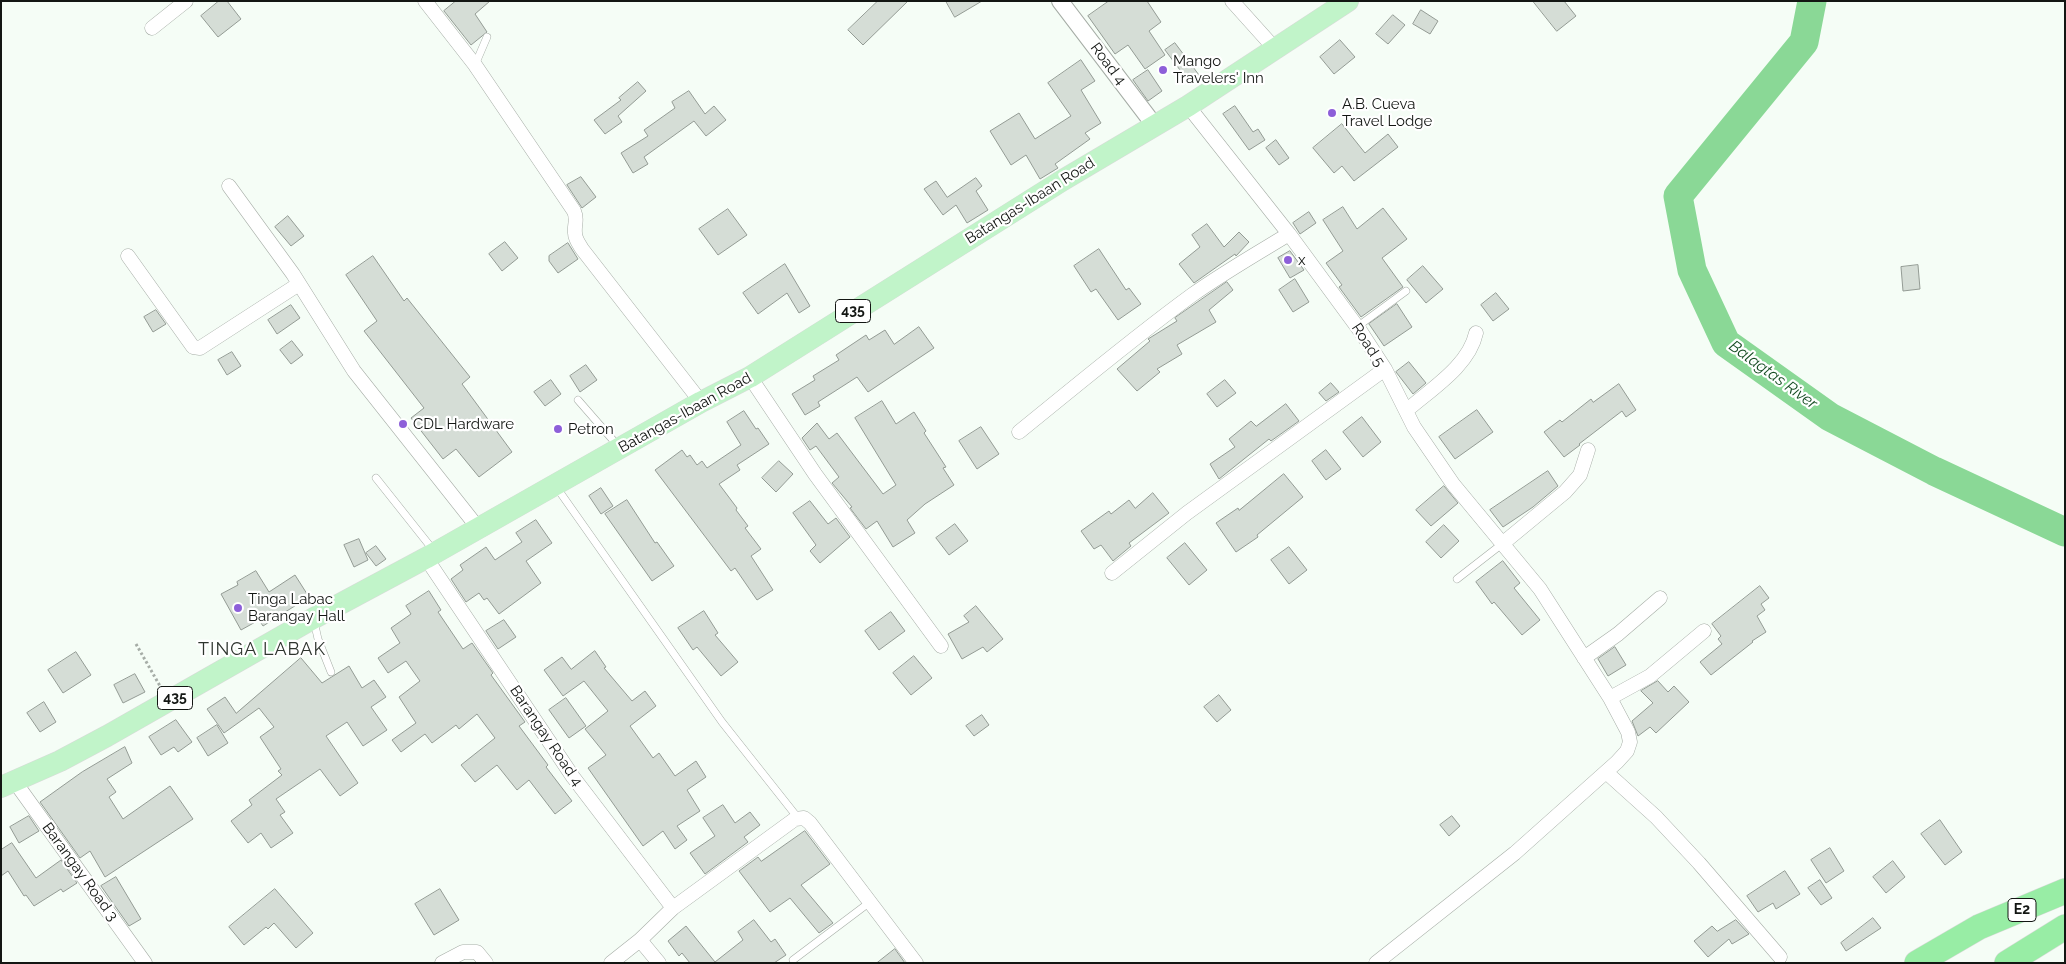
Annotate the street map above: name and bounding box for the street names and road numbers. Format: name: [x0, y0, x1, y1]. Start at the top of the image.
street label: Road 4: [1086, 39, 1130, 89]
street label: Batangas-Ibaan Road: [962, 154, 1098, 248]
road number: 435: [836, 300, 870, 322]
street label: Road 5: [1347, 320, 1389, 370]
street label: Batangas-Ibaan Road: [616, 369, 754, 457]
street label: Barangay Road 4: [506, 682, 586, 790]
road number: 435: [158, 686, 192, 710]
street label: Barangay Road 3: [38, 819, 122, 925]
road number: E2: [2008, 898, 2036, 922]

